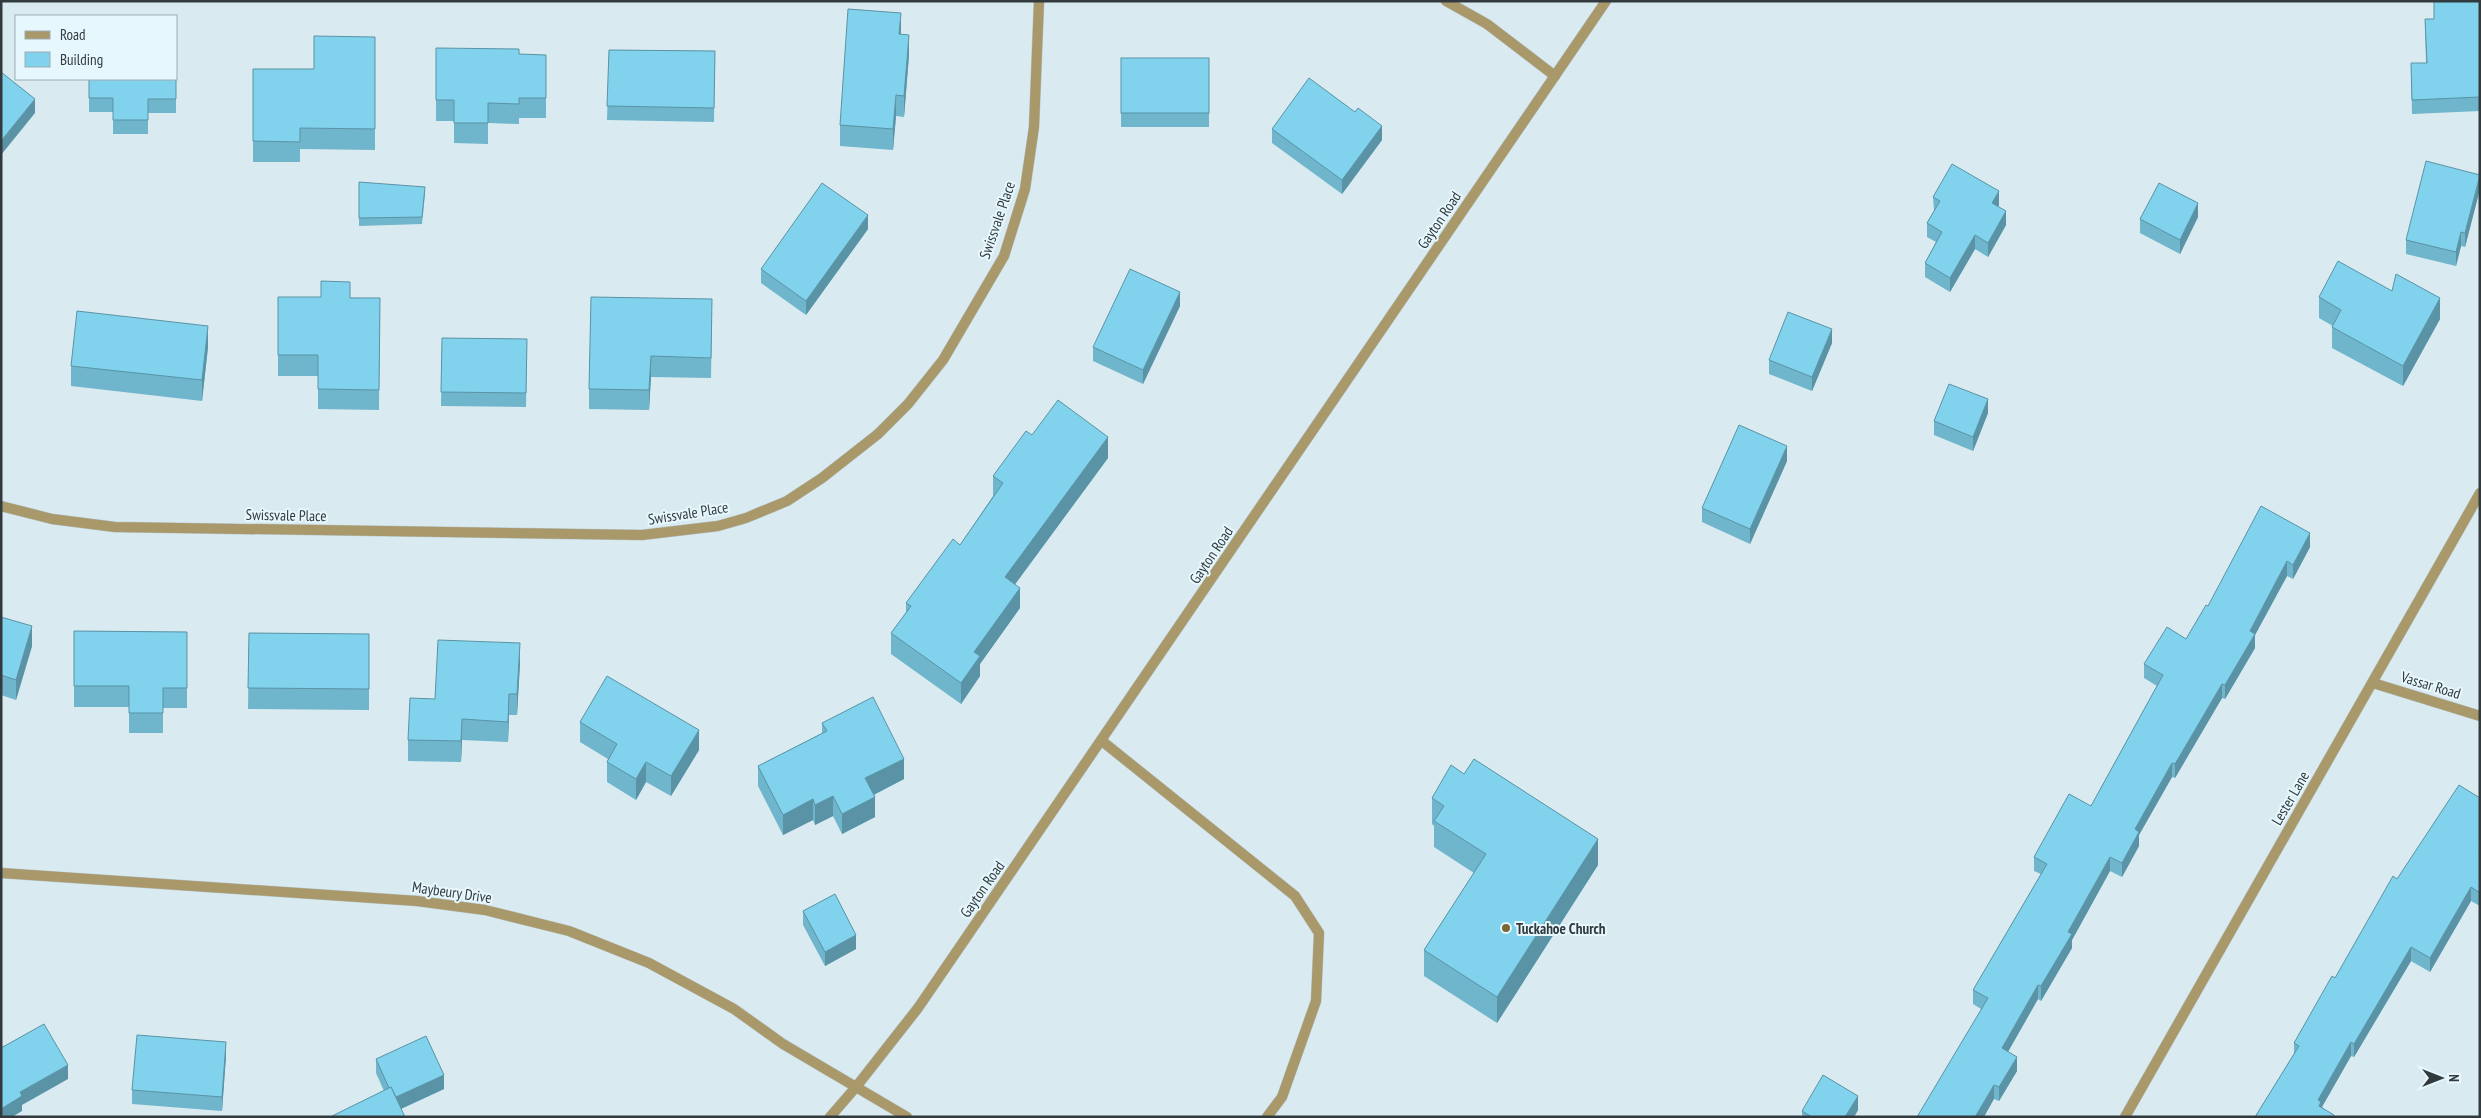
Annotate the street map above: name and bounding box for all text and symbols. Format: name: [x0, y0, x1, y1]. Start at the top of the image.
legend: [15, 15, 178, 80]
text: Road: [60, 25, 86, 44]
text: Building: [60, 50, 103, 69]
street label: Swissvale Place: [975, 179, 1019, 261]
street label: Gayton Road: [1413, 188, 1465, 252]
street label: Swissvale Place: [647, 497, 729, 529]
street label: Swissvale Place: [245, 505, 327, 525]
street label: Gayton Road: [1185, 523, 1237, 587]
street label: Vassar Road: [2398, 667, 2463, 703]
street label: Lester Lane: [2267, 768, 2313, 828]
street label: Gayton Road: [956, 857, 1008, 921]
street label: Maybeury Drive: [411, 877, 493, 907]
place label: Tuckahoe Church: [1516, 919, 1606, 938]
marker: Tuckahoe Church: [1500, 922, 1512, 934]
north arrow: [2416, 1053, 2466, 1103]
text: N: [2445, 1074, 2463, 1082]

